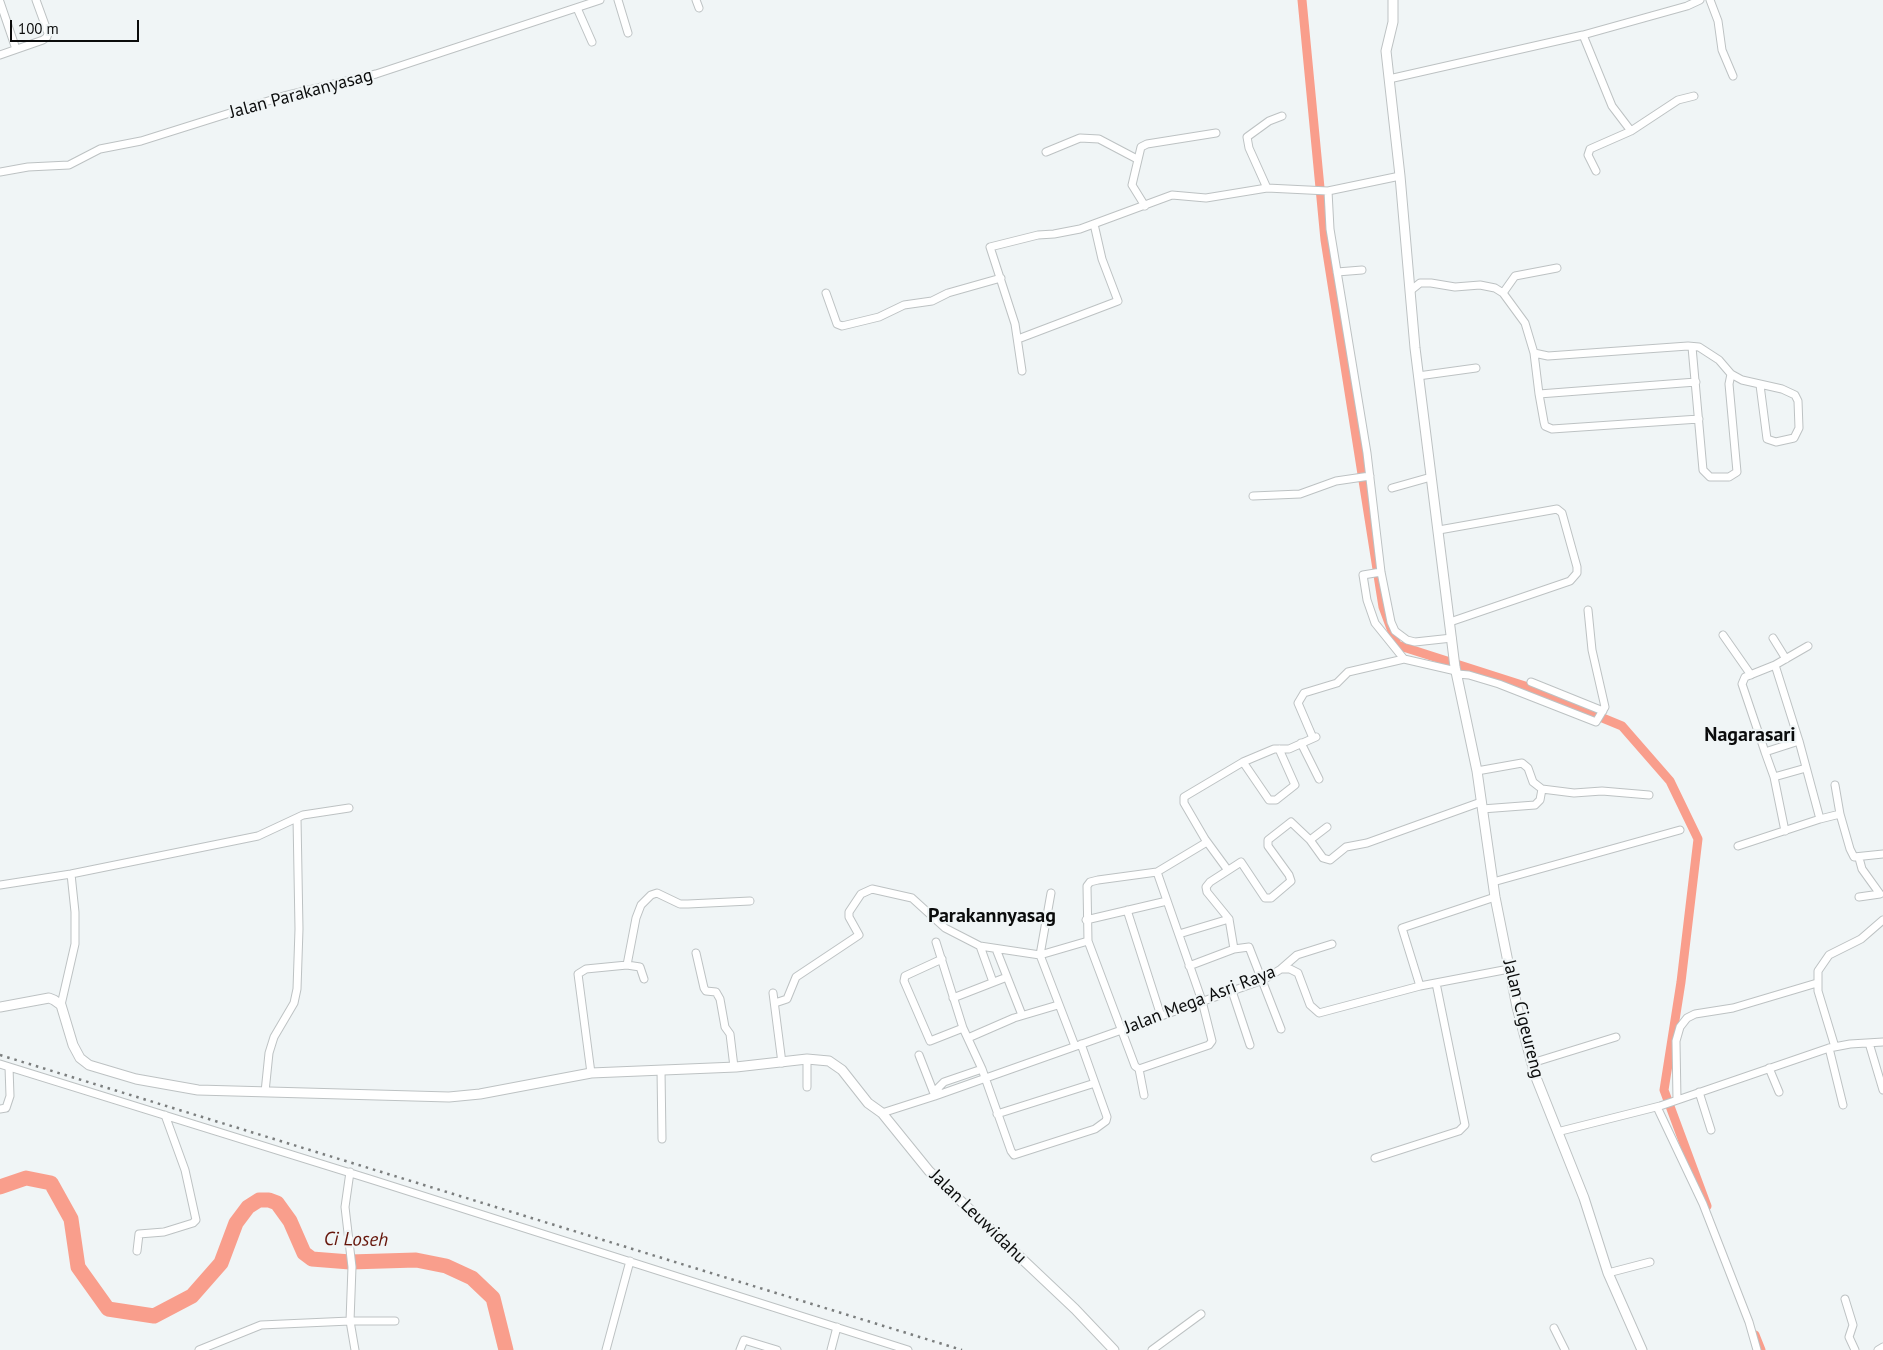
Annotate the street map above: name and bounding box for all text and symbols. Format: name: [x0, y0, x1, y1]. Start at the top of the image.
scale bar: [12, 10, 141, 42]
text: 100 m: [18, 19, 59, 38]
street label: Jalan Parakanyasag: [227, 65, 375, 123]
district label: Nagarasari: [1704, 723, 1796, 747]
district label: Parakannyasag: [928, 904, 1056, 928]
street label: Jalan Cigeureng: [1498, 957, 1548, 1081]
street label: Jalan Mega Asri Raya: [1121, 961, 1279, 1039]
street label: Jalan Leuwidahu: [925, 1165, 1031, 1269]
water label: Ci Loseh: [324, 1228, 388, 1252]

